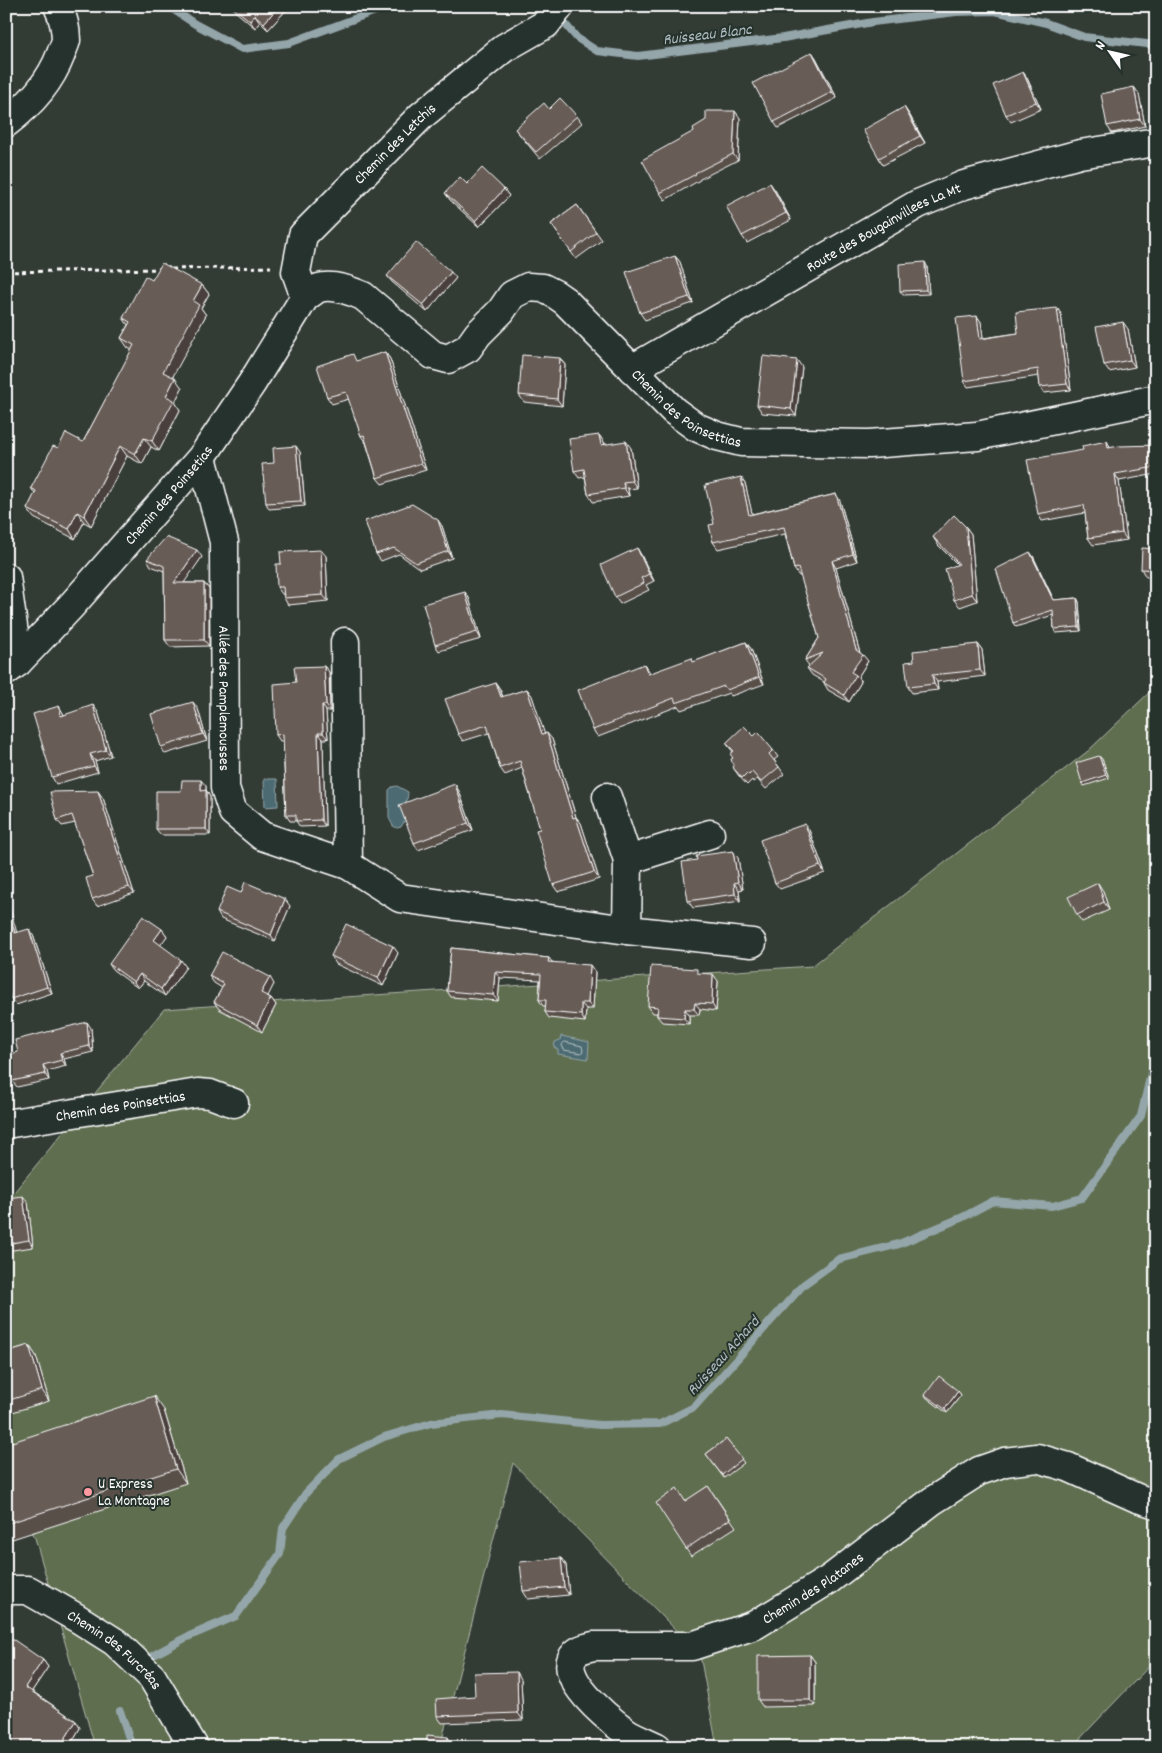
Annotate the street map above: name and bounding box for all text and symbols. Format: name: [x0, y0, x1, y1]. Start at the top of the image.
water label: Ruisseau Blanc: [662, 18, 754, 52]
north arrow: [1084, 28, 1134, 78]
text: N: [1091, 37, 1111, 54]
street label: Chemin des Letchis: [350, 99, 442, 190]
street label: Route des Bougainvillees La Mt: [803, 178, 965, 279]
street label: Chemin des Poinsettias: [625, 365, 744, 455]
street label: Chemin des Poinsetias: [120, 442, 220, 551]
street label: Allée des Pamplemousses: [211, 625, 234, 771]
street label: Chemin des Poinsettias: [54, 1086, 187, 1129]
water label: Ruisseau Achard: [682, 1310, 767, 1401]
place label: U Express La Montagne: [98, 1474, 170, 1513]
marker: U Express La Montagne: [82, 1486, 94, 1498]
street label: Chemin des Platanes: [759, 1548, 869, 1631]
street label: Chemin des Furcréas: [62, 1606, 166, 1695]

